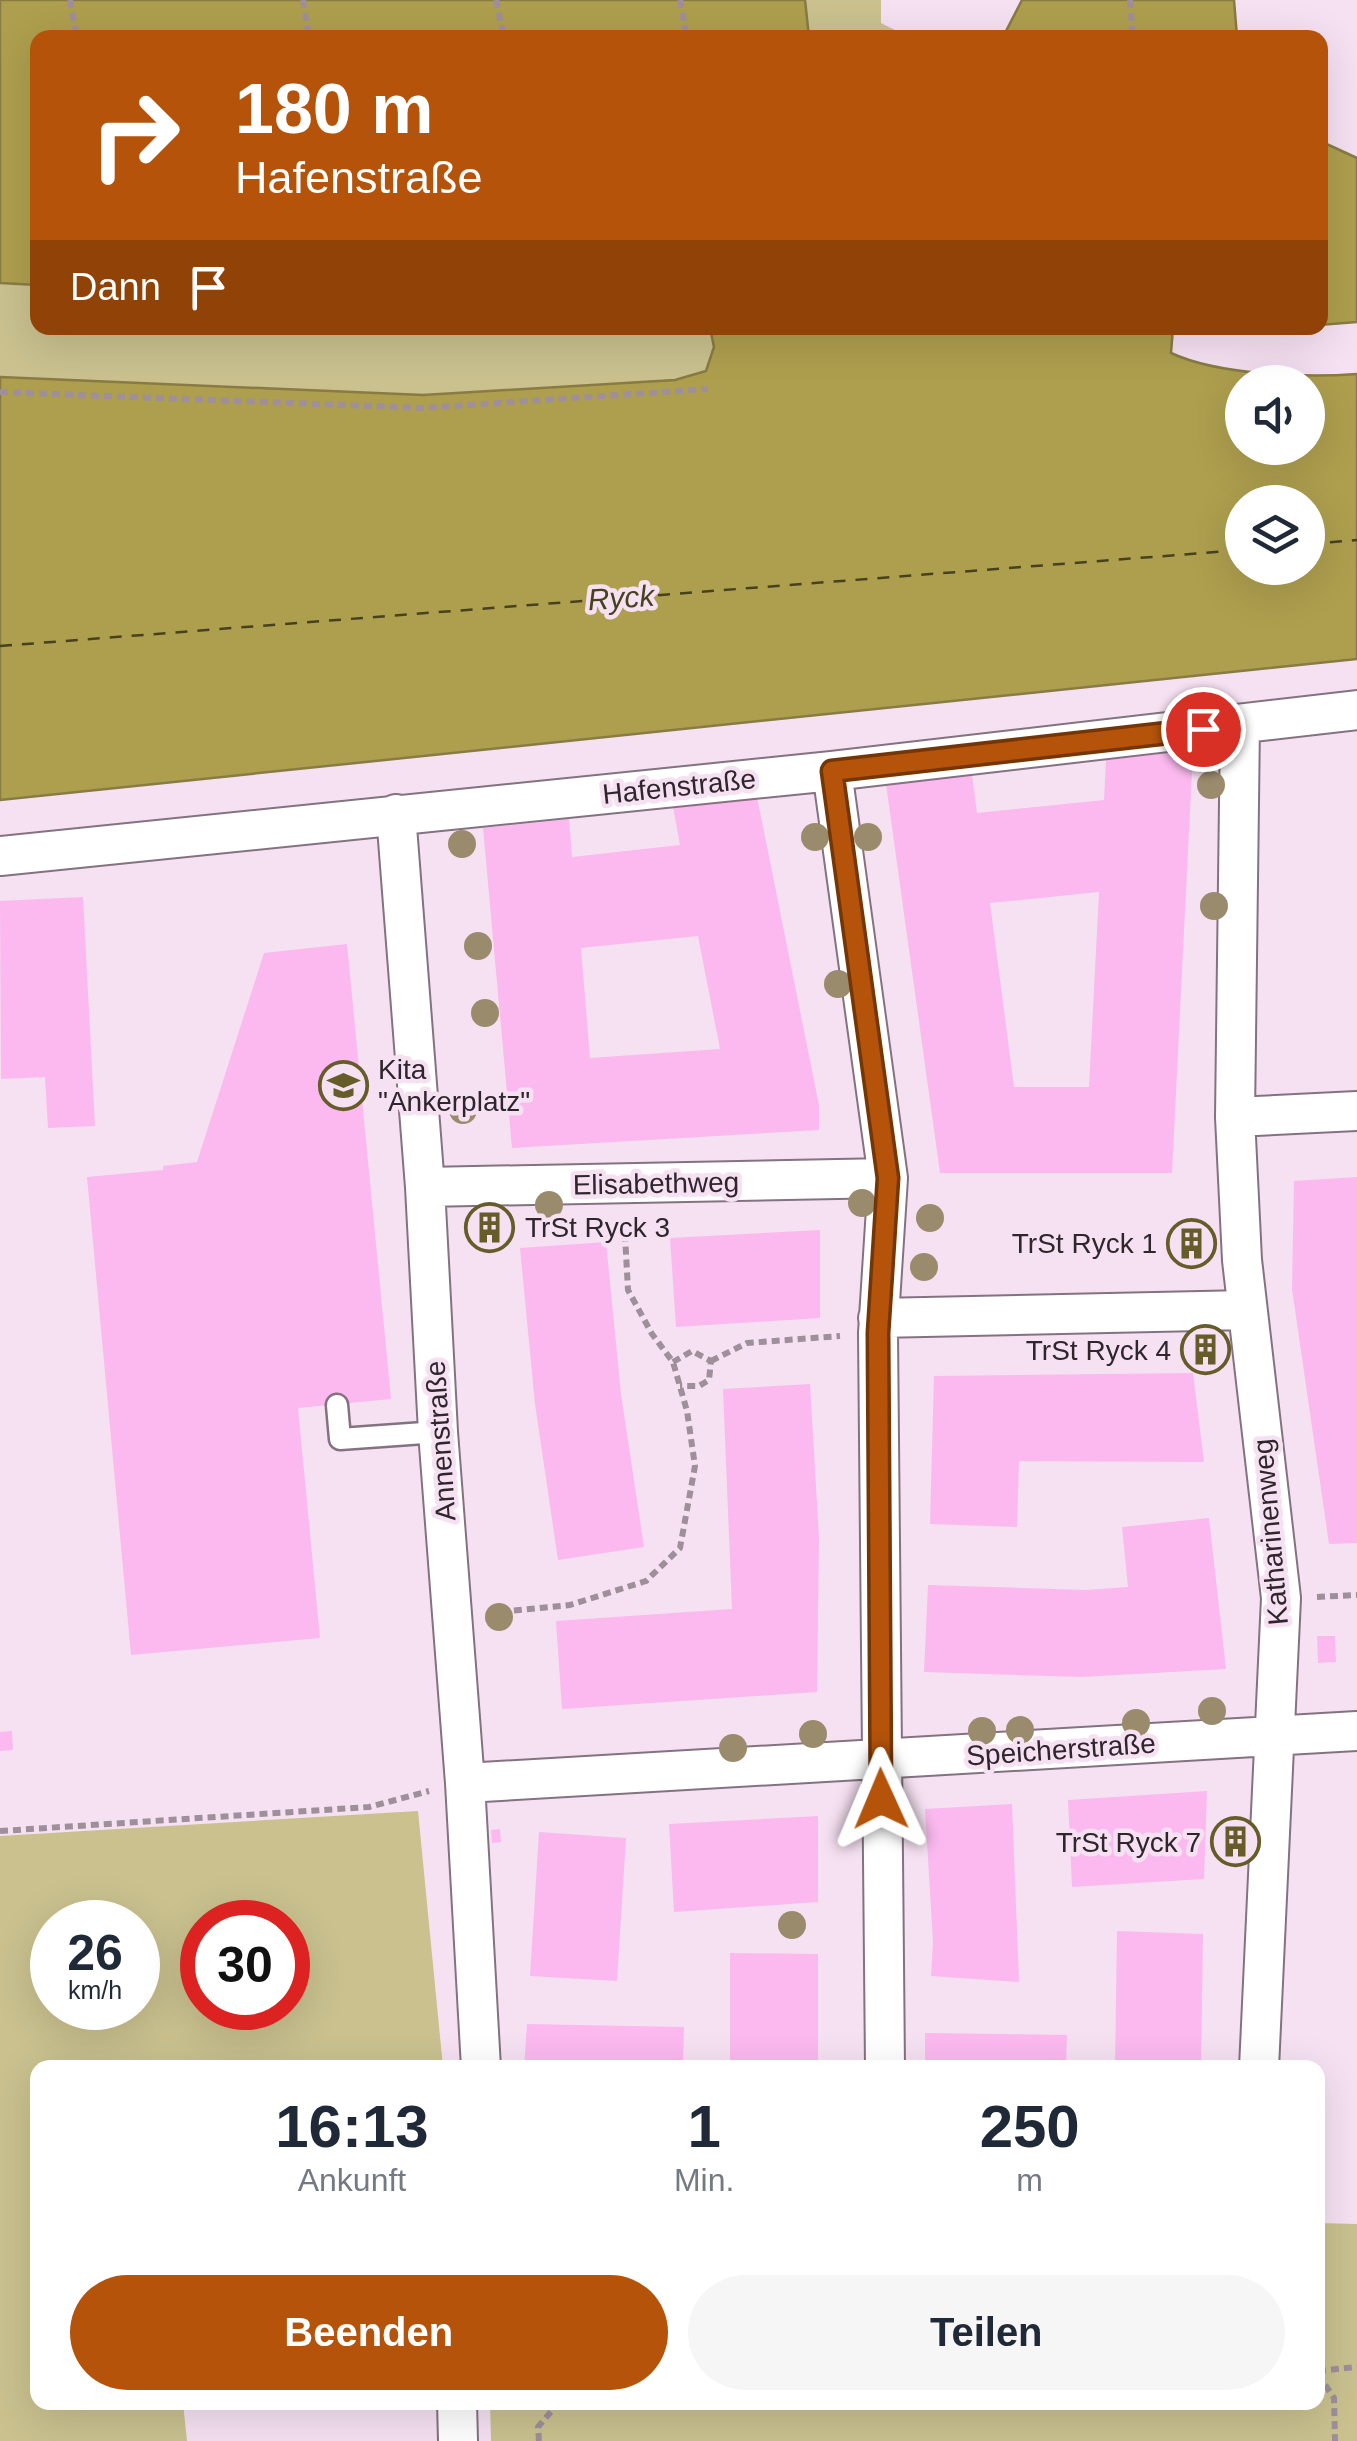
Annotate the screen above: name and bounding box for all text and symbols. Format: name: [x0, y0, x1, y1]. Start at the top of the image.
icon: right: [70, 70, 200, 200]
text: 180 m: [235, 70, 433, 148]
text: Hafenstraße: [235, 152, 483, 203]
icon: arrive: [181, 260, 236, 315]
text: Dann: [70, 266, 161, 308]
map controls: [1225, 365, 1325, 585]
button: sound: [1225, 365, 1325, 465]
button: layers: [1225, 485, 1325, 585]
water label: Ryck: [587, 579, 657, 616]
pin: [1161, 687, 1246, 772]
icon: arrive: [1176, 702, 1231, 757]
street label: Hafenstraße: [601, 763, 757, 810]
place label: Kita "Ankerplatz": [378, 1054, 530, 1117]
school or university icon: Kita "Ankerplatz": [317, 1059, 369, 1111]
street label: Elisabethweg: [572, 1167, 740, 1200]
building icon: TrSt Ryck 3: [464, 1201, 516, 1253]
place label: TrSt Ryck 3: [525, 1212, 670, 1243]
building icon: TrSt Ryck 1: [1166, 1217, 1218, 1269]
place label: TrSt Ryck 1: [1012, 1228, 1157, 1259]
building icon: TrSt Ryck 4: [1180, 1324, 1232, 1376]
place label: TrSt Ryck 4: [1026, 1335, 1171, 1366]
street label: Annenstraße: [419, 1360, 462, 1522]
street label: Katharinenweg: [1247, 1438, 1294, 1626]
street label: Speicherstraße: [965, 1727, 1157, 1772]
position arrow: [829, 1747, 933, 1851]
building icon: TrSt Ryck 7: [1210, 1816, 1262, 1868]
place label: TrSt Ryck 7: [1056, 1827, 1201, 1858]
speed limit sign: 30: [180, 1900, 310, 2030]
text: 26: [67, 1925, 123, 1981]
text: km/h: [68, 1976, 122, 2004]
text: 16:13: [275, 2093, 429, 2160]
text: 1: [687, 2093, 721, 2160]
text: 250: [980, 2093, 1080, 2160]
text: Ankunft: [298, 2162, 406, 2198]
text: Min.: [674, 2162, 734, 2198]
text: m: [1016, 2162, 1043, 2198]
button: Beenden: [70, 2275, 668, 2390]
button: Teilen: [688, 2275, 1285, 2390]

